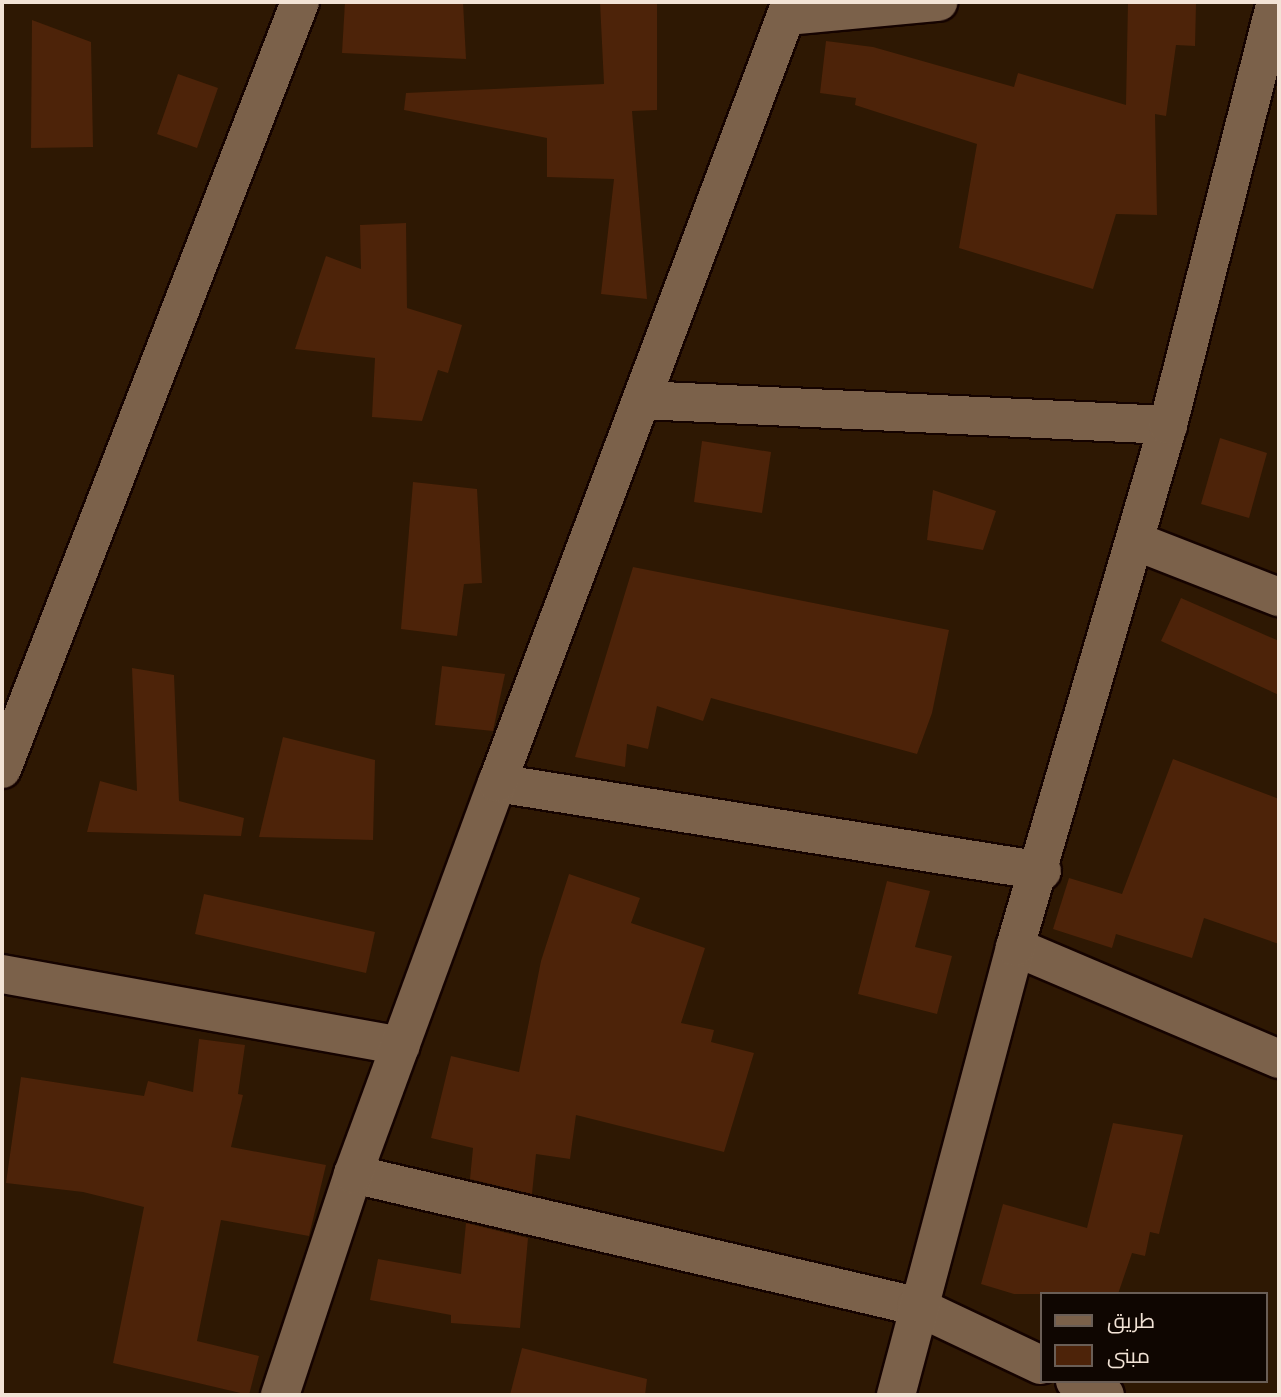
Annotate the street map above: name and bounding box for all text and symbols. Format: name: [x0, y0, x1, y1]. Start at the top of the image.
legend: [1040, 1292, 1267, 1383]
text: طريق: [1107, 1309, 1155, 1334]
text: مبنى: [1107, 1344, 1150, 1369]

